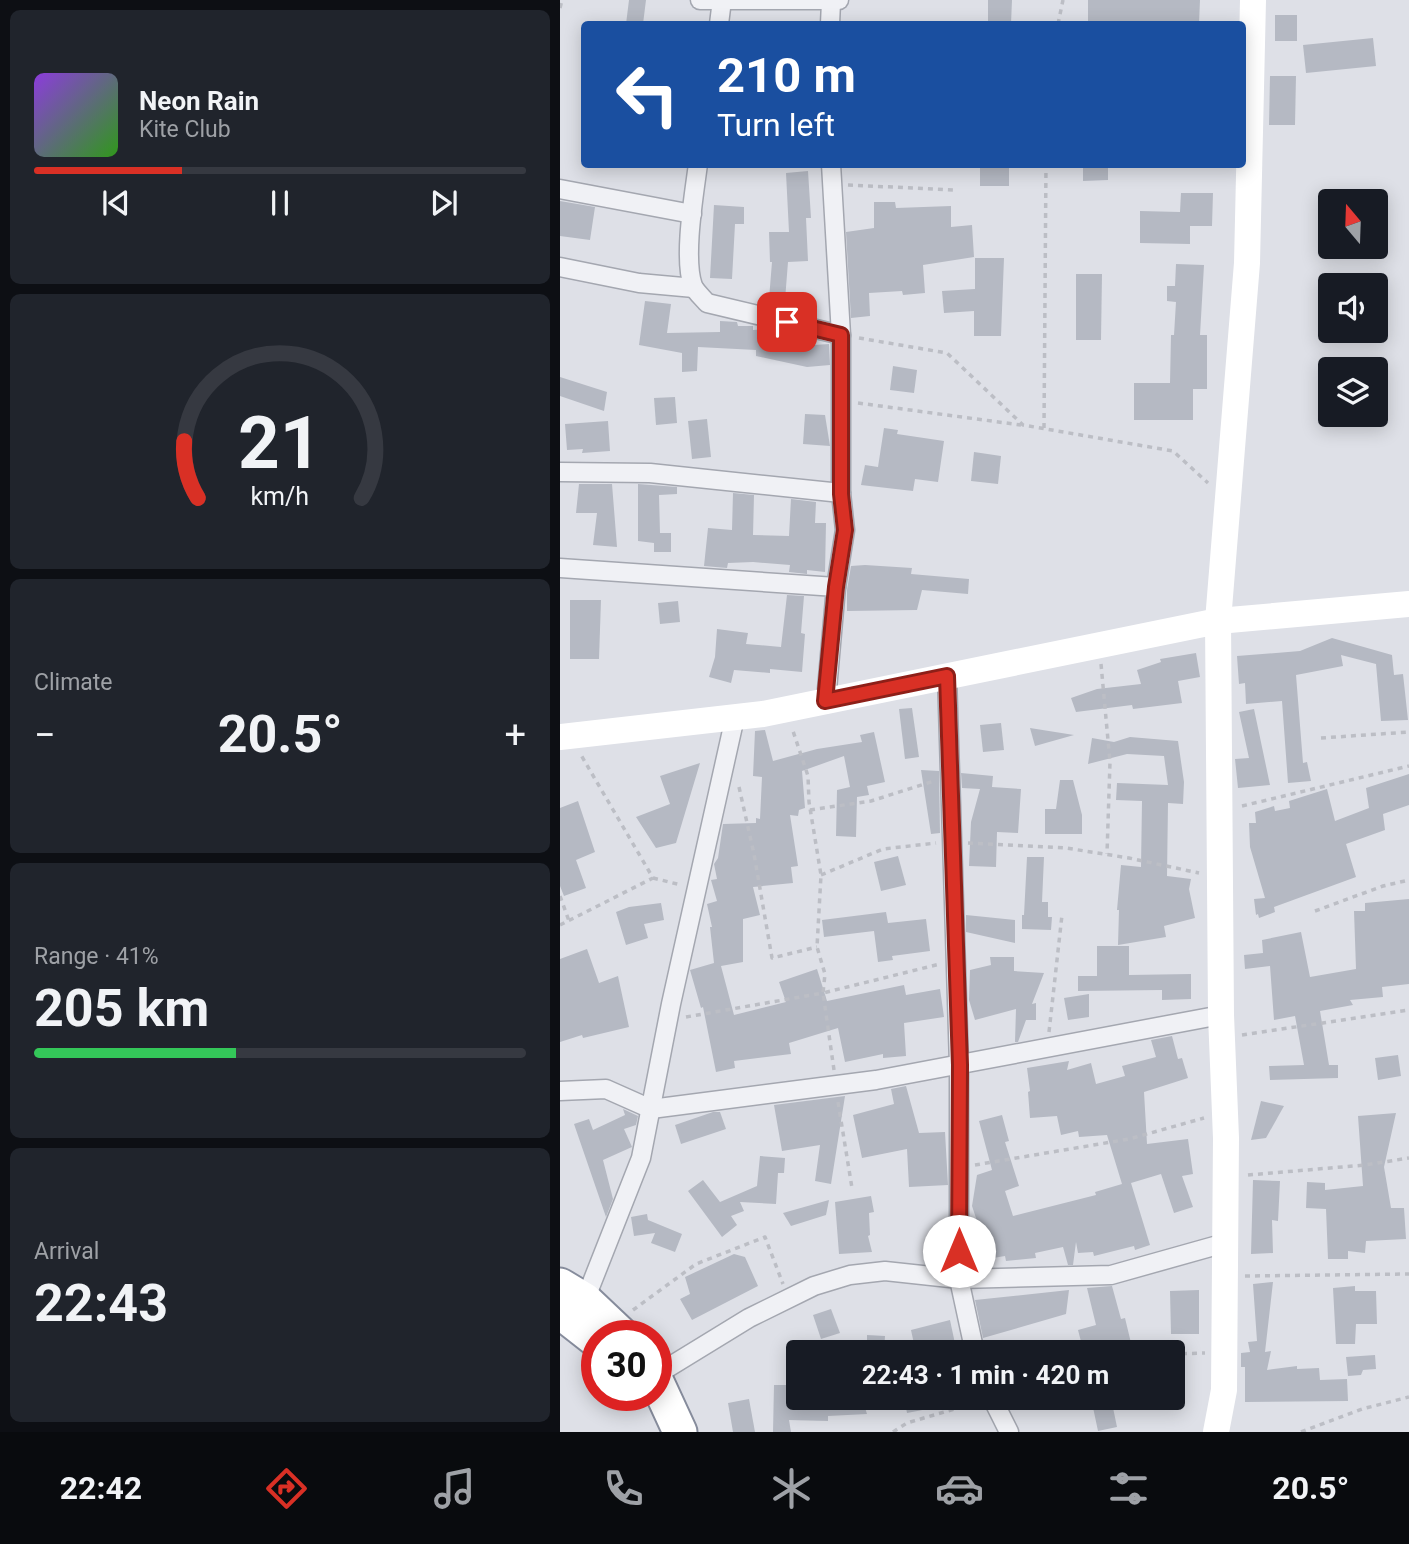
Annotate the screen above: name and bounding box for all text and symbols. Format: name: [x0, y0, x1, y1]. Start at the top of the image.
text: 210 m: [717, 47, 856, 104]
icon: left: [602, 49, 693, 140]
text: Neon Rain: [139, 86, 259, 116]
text: Turn left: [717, 106, 835, 144]
text: Kite Club: [139, 116, 231, 143]
icon: previous: [97, 184, 135, 222]
icon: pause: [261, 184, 299, 222]
icon: next: [425, 184, 463, 222]
north arrow: [1318, 189, 1388, 259]
map controls: [1318, 189, 1388, 427]
button: sound: [1318, 273, 1388, 343]
pin: [757, 292, 817, 352]
icon: arrive: [768, 303, 806, 341]
button: layers: [1318, 357, 1388, 427]
text: 21: [238, 400, 322, 486]
text: km/h: [251, 481, 309, 510]
text: Climate: [34, 669, 113, 696]
text: 20.5°: [218, 704, 343, 765]
text: −: [34, 713, 56, 757]
text: +: [504, 713, 526, 757]
text: Range · 41%: [34, 943, 159, 970]
text: 205 km: [34, 978, 209, 1039]
position arrow: [922, 1214, 996, 1288]
text: Arrival: [34, 1238, 99, 1265]
text: 22:43: [34, 1273, 168, 1334]
speed limit sign: 30: [581, 1320, 672, 1411]
text: 22:43 · 1 min · 420 m: [862, 1360, 1109, 1390]
icon: directions: [262, 1464, 311, 1513]
icon: music: [430, 1464, 479, 1513]
icon: phone: [599, 1464, 648, 1513]
icon: climate: [767, 1464, 816, 1513]
icon: car: [935, 1464, 984, 1513]
icon: filters: [1104, 1464, 1153, 1513]
text: 22:42: [60, 1469, 142, 1507]
text: 20.5°: [1272, 1469, 1349, 1507]

